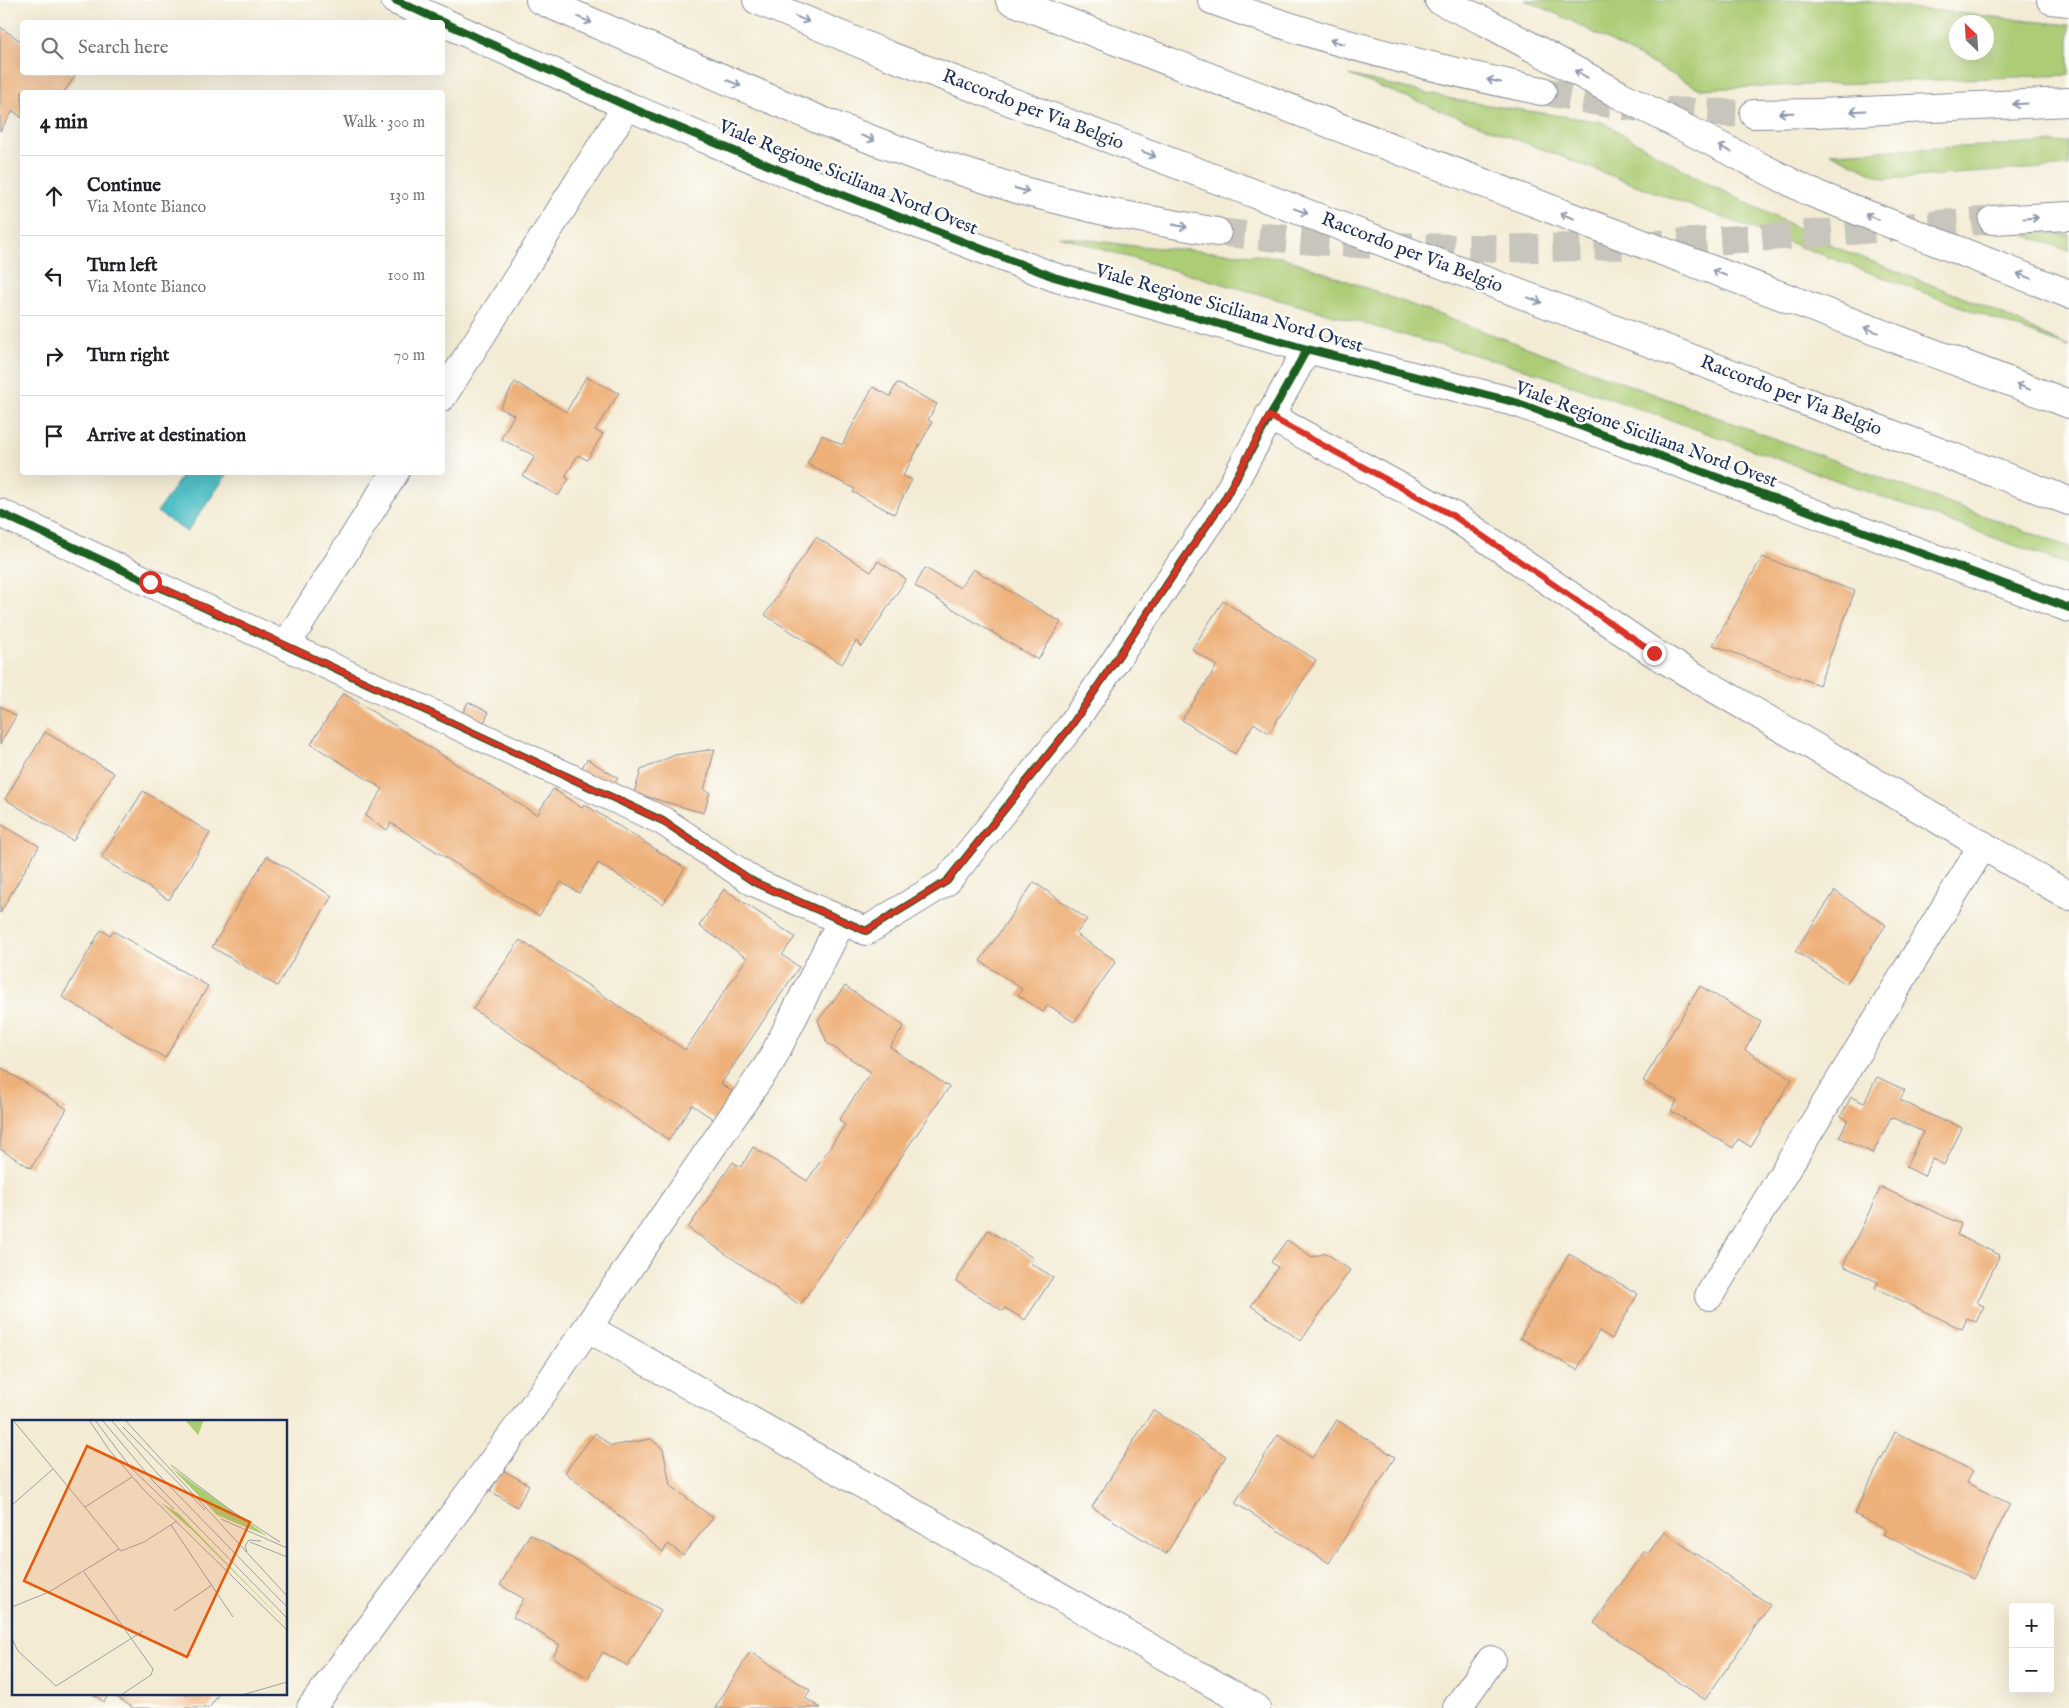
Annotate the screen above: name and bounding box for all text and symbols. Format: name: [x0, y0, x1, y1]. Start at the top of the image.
one-way arrow: [794, 14, 809, 24]
one-way arrow: [577, 15, 592, 25]
north arrow: [1949, 15, 1994, 60]
search box: [20, 20, 445, 75]
icon: search: [38, 34, 66, 62]
text: Search here: [78, 36, 169, 60]
one-way arrow: [1329, 36, 1345, 46]
street label: Raccordo per Via Belgio: [939, 64, 1127, 156]
one-way arrow: [1574, 69, 1589, 78]
one-way arrow: [1487, 76, 1503, 85]
one-way arrow: [726, 79, 741, 89]
one-way arrow: [2013, 99, 2029, 108]
one-way arrow: [1850, 107, 1866, 116]
one-way arrow: [1778, 108, 1794, 118]
text: 4 min: [40, 109, 88, 136]
text: Walk · 300 m: [343, 113, 425, 133]
street label: Viale Regione Siciliana Nord Ovest: [714, 115, 982, 241]
one-way arrow: [860, 134, 875, 143]
one-way arrow: [1718, 144, 1733, 153]
one-way arrow: [1141, 150, 1156, 159]
text: Continue: [87, 174, 161, 198]
icon: ahead: [40, 182, 68, 210]
text: 130 m: [389, 186, 425, 206]
one-way arrow: [1013, 186, 1029, 196]
text: Via Monte Bianco: [87, 198, 206, 218]
one-way arrow: [1293, 207, 1308, 216]
street label: Raccordo per Via Belgio: [1318, 207, 1506, 299]
one-way arrow: [1560, 211, 1575, 220]
one-way arrow: [1865, 212, 1881, 221]
one-way arrow: [2023, 213, 2039, 222]
one-way arrow: [1172, 221, 1188, 231]
text: Turn left: [87, 254, 158, 278]
street label: Viale Regione Siciliana Nord Ovest: [1091, 259, 1366, 359]
icon: left: [40, 262, 68, 290]
text: 100 m: [388, 266, 425, 286]
one-way arrow: [1712, 268, 1727, 277]
one-way arrow: [2016, 271, 2031, 280]
text: Via Monte Bianco: [87, 278, 206, 298]
one-way arrow: [1526, 296, 1542, 305]
one-way arrow: [1864, 325, 1879, 334]
icon: right: [40, 342, 68, 370]
text: Turn right: [87, 344, 169, 368]
text: 70 m: [394, 346, 425, 366]
street label: Raccordo per Via Belgio: [1697, 350, 1885, 442]
street label: Viale Regione Siciliana Nord Ovest: [1511, 376, 1781, 494]
one-way arrow: [2016, 382, 2032, 391]
icon: arrive: [40, 422, 68, 450]
text: Arrive at destination: [87, 424, 246, 448]
route start: [139, 571, 162, 594]
route end: [1643, 642, 1666, 665]
inset map: [12, 1420, 288, 1696]
map controls: [2009, 1603, 2054, 1693]
button: +: [2009, 1603, 2054, 1648]
button: −: [2009, 1648, 2054, 1693]

